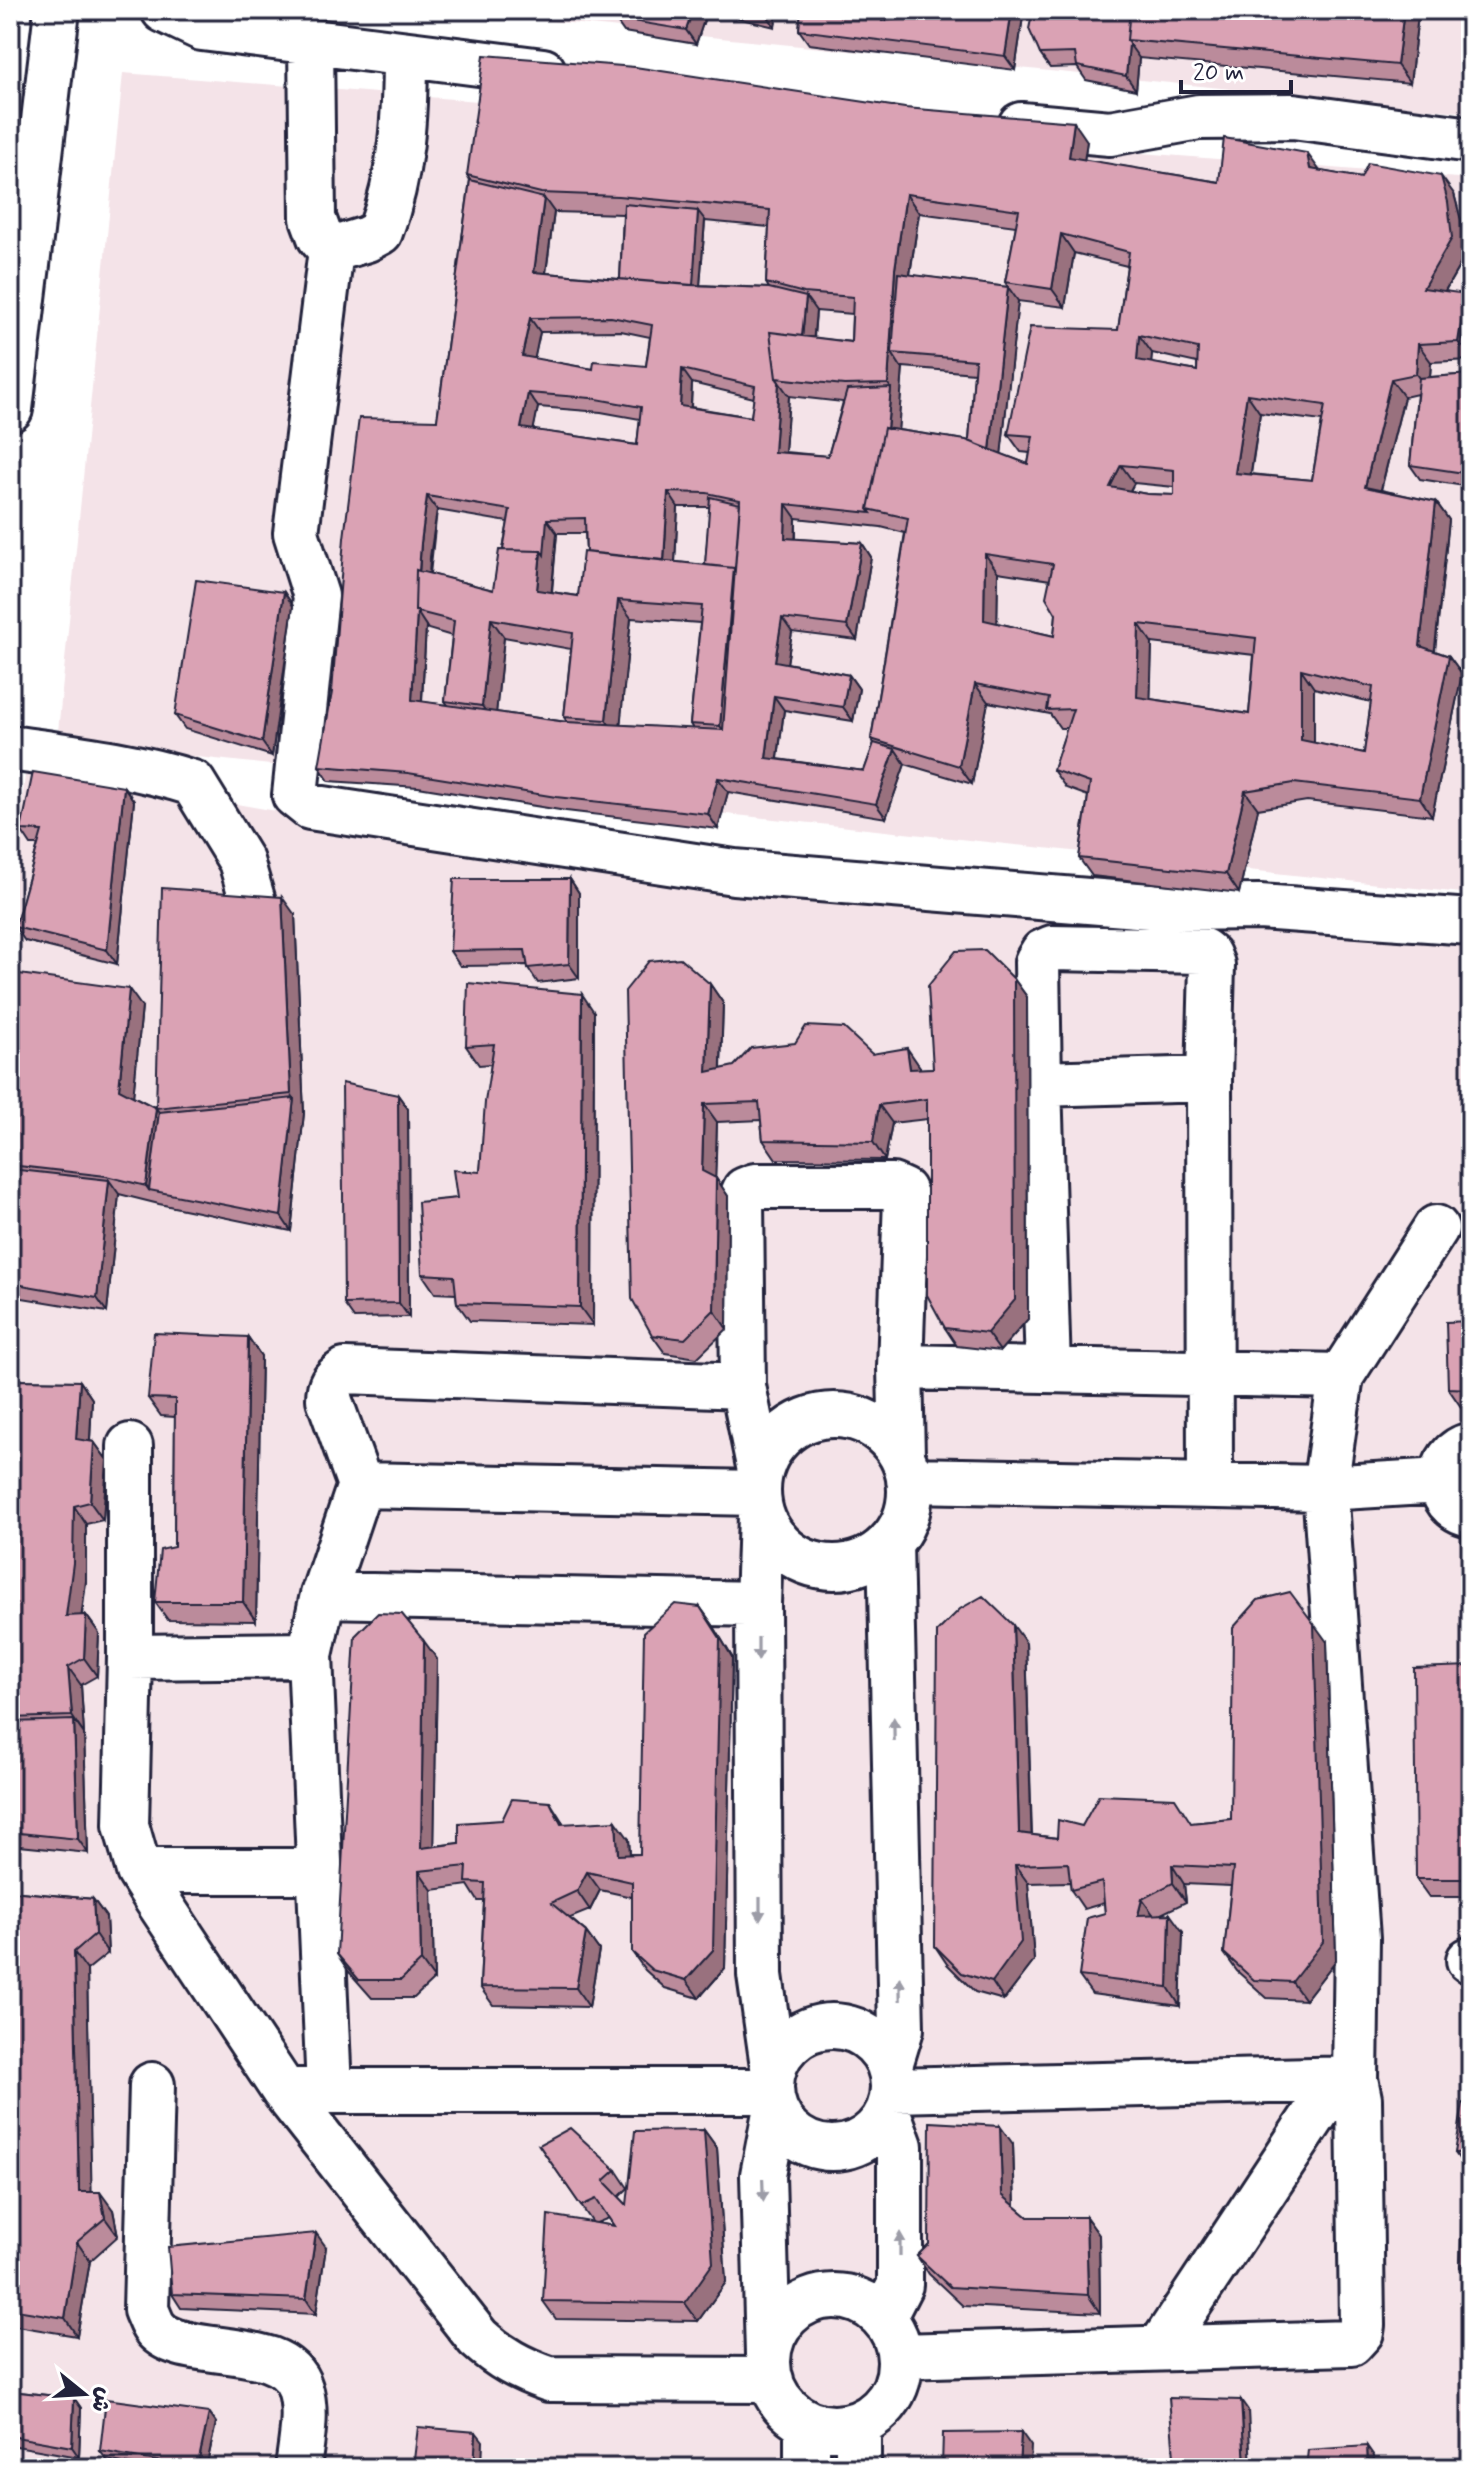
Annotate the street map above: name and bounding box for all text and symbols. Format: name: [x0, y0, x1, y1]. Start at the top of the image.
scale bar: [1181, 44, 1291, 94]
text: 20 m: [1193, 58, 1244, 89]
one-way arrow: [752, 1637, 764, 1662]
one-way arrow: [888, 1716, 901, 1741]
one-way arrow: [754, 1897, 766, 1922]
one-way arrow: [893, 1976, 906, 2001]
one-way arrow: [757, 2178, 770, 2203]
one-way arrow: [894, 2231, 906, 2256]
north arrow: [44, 2354, 124, 2434]
text: ش: [84, 2384, 118, 2415]

